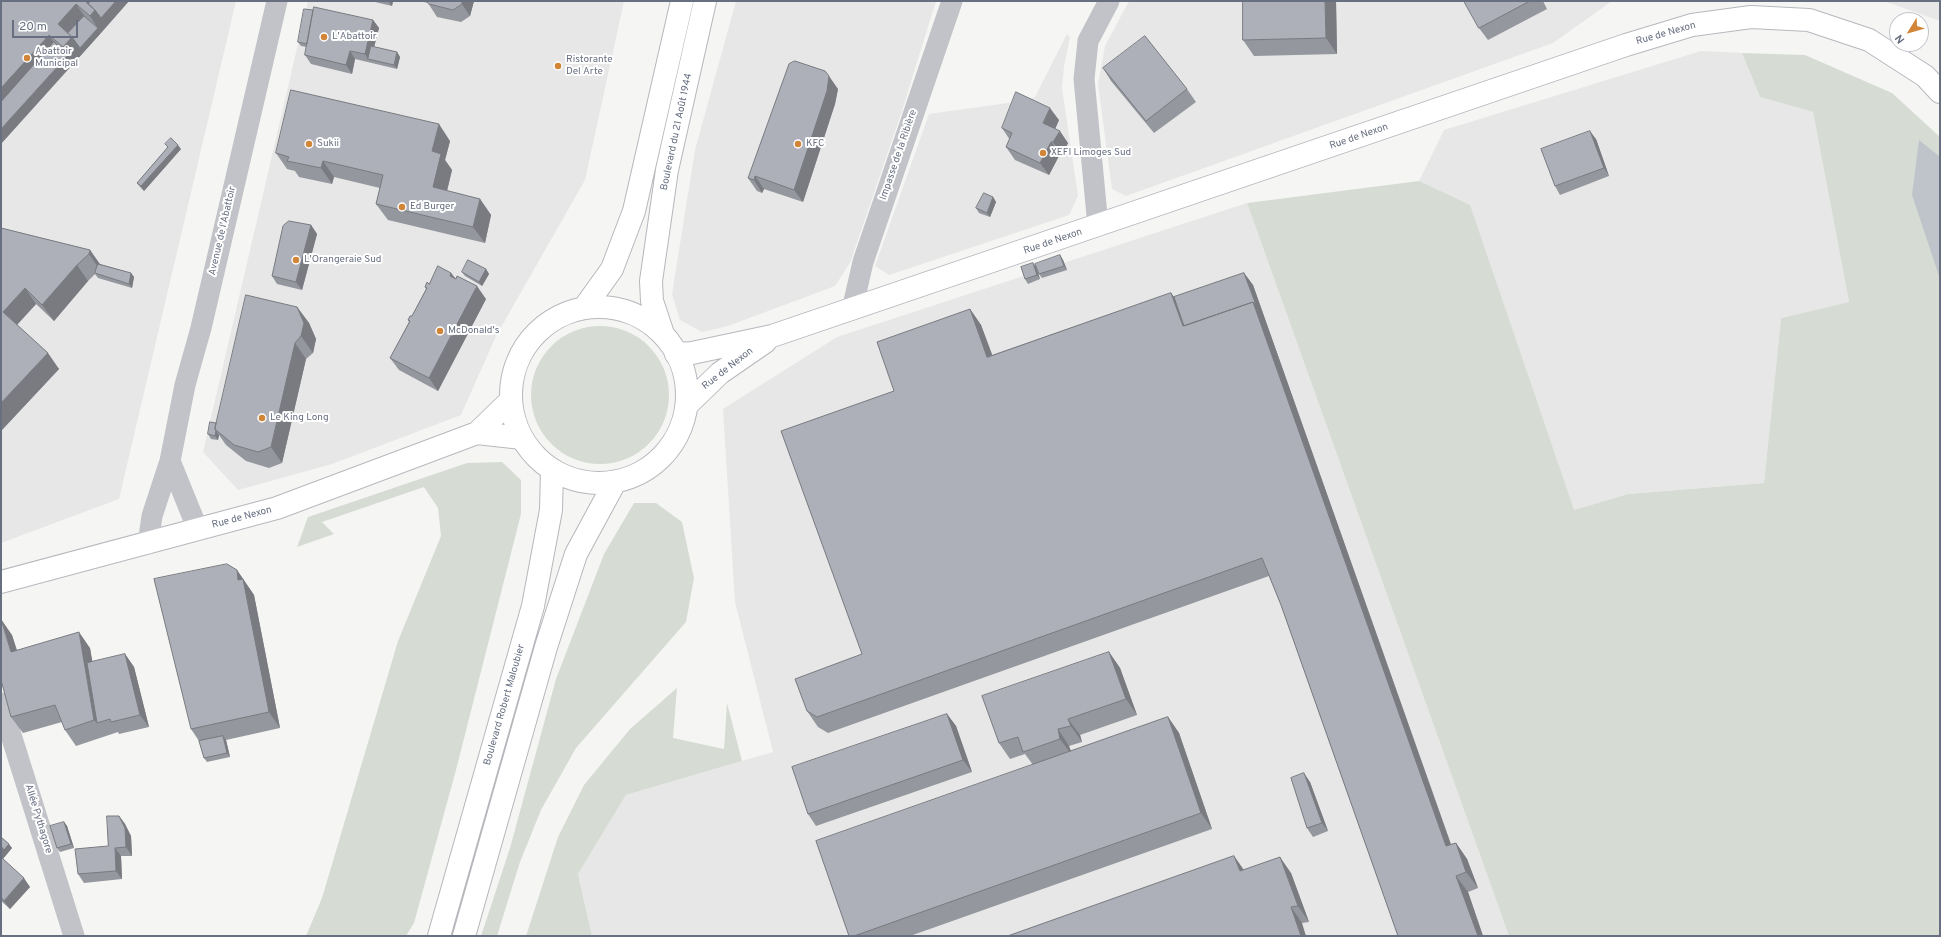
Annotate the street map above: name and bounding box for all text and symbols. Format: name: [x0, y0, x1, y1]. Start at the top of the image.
scale bar: [14, 12, 80, 38]
north arrow: [1889, 12, 1929, 52]
text: 20 m: [19, 19, 47, 35]
street label: Rue de Nexon: [1635, 20, 1697, 48]
place label: L'Abattoir: [332, 31, 377, 43]
text: N: [1892, 31, 1908, 46]
marker: L'Abattoir: [319, 32, 329, 42]
place label: Abattoir Municipal: [35, 46, 78, 70]
marker: Abattoir Municipal: [22, 53, 32, 63]
place label: Ristorante Del Arte: [566, 54, 613, 78]
marker: Ristorante Del Arte: [553, 61, 563, 71]
street label: Boulevard du 21 Août 1944: [659, 72, 695, 192]
street label: Impasse de la Ribière: [878, 108, 920, 202]
street label: Rue de Nexon: [1328, 121, 1390, 153]
place label: Sukii: [317, 138, 339, 150]
place label: KFC: [806, 138, 824, 150]
marker: Sukii: [304, 139, 314, 149]
marker: KFC: [793, 139, 803, 149]
place label: XEFI Limoges Sud: [1051, 147, 1131, 159]
marker: XEFI Limoges Sud: [1038, 148, 1048, 158]
street label: Avenue de l'Abattoir: [207, 185, 239, 277]
place label: Ed Burger: [410, 201, 454, 213]
marker: Ed Burger: [397, 202, 407, 212]
street label: Rue de Nexon: [1022, 226, 1084, 258]
place label: L'Orangeraie Sud: [304, 254, 381, 266]
marker: L'Orangeraie Sud: [291, 255, 301, 265]
place label: McDonald's: [448, 325, 499, 337]
marker: McDonald's: [435, 326, 445, 336]
street label: Rue de Nexon: [700, 345, 756, 393]
place label: Le King Long: [270, 412, 329, 424]
marker: Le King Long: [257, 413, 267, 423]
street label: Rue de Nexon: [211, 504, 273, 532]
street label: Boulevard Robert Maloubier: [482, 643, 528, 767]
street label: Allée Pythagore: [22, 783, 54, 855]

